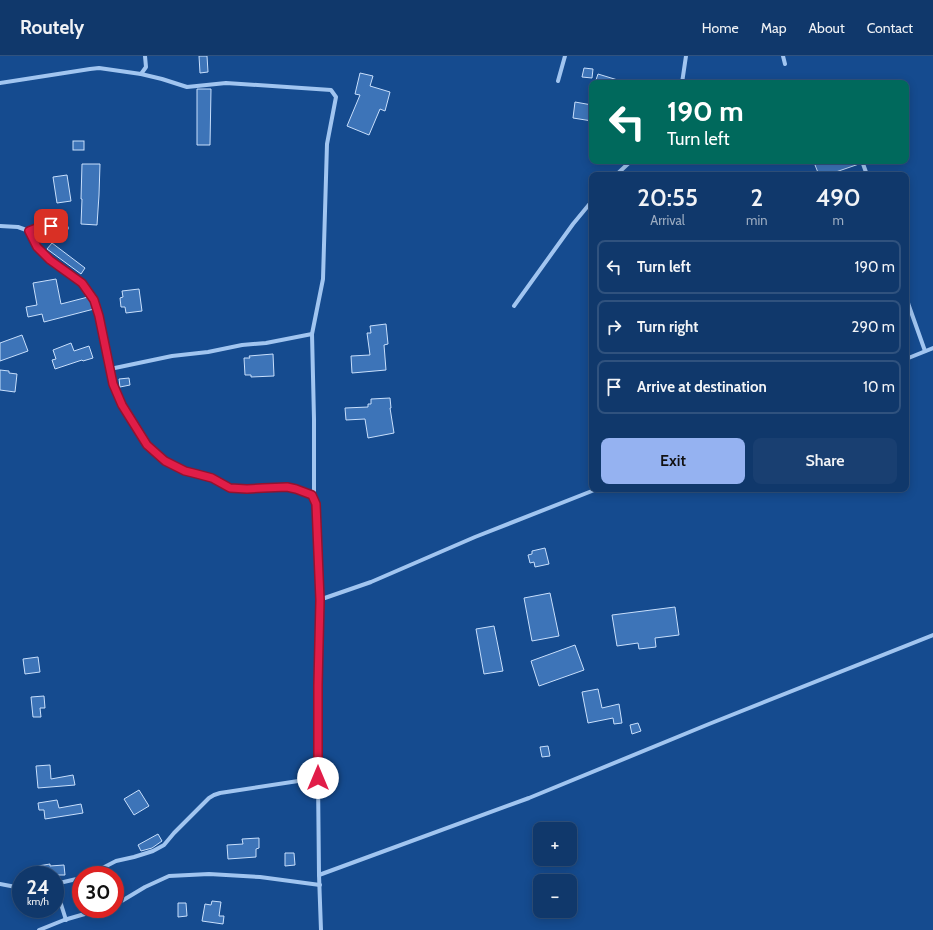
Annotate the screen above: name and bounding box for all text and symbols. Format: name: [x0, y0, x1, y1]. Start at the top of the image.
text: Routely: [20, 16, 84, 39]
text: Home: [702, 19, 739, 37]
text: Map: [761, 19, 786, 37]
text: About: [808, 19, 845, 37]
text: Contact: [867, 19, 913, 37]
text: 190 m: [667, 94, 743, 128]
icon: left: [601, 96, 653, 148]
text: Turn left: [667, 128, 730, 150]
text: 20:55: [637, 183, 698, 212]
text: 2: [750, 183, 763, 212]
text: 490: [816, 183, 861, 212]
pin: [34, 209, 68, 243]
text: Arrival: [650, 212, 685, 228]
text: min: [746, 212, 768, 228]
text: m: [833, 212, 844, 228]
icon: arrive: [40, 215, 62, 237]
icon: left: [603, 256, 625, 278]
text: Turn left: [637, 258, 691, 276]
text: 190 m: [855, 258, 895, 276]
icon: right: [603, 316, 625, 338]
text: Turn right: [637, 318, 698, 336]
text: 290 m: [852, 318, 895, 336]
icon: arrive: [603, 376, 625, 398]
text: Arrive at destination: [637, 378, 767, 396]
text: 10 m: [863, 378, 895, 396]
button: Exit: [601, 438, 745, 484]
button: Share: [753, 438, 897, 484]
position arrow: [297, 757, 339, 799]
map controls: [533, 822, 577, 918]
button: +: [533, 822, 577, 866]
speed limit sign: 30: [72, 866, 124, 918]
button: −: [533, 874, 577, 918]
text: 24: [27, 875, 50, 899]
text: km/h: [27, 895, 49, 908]

